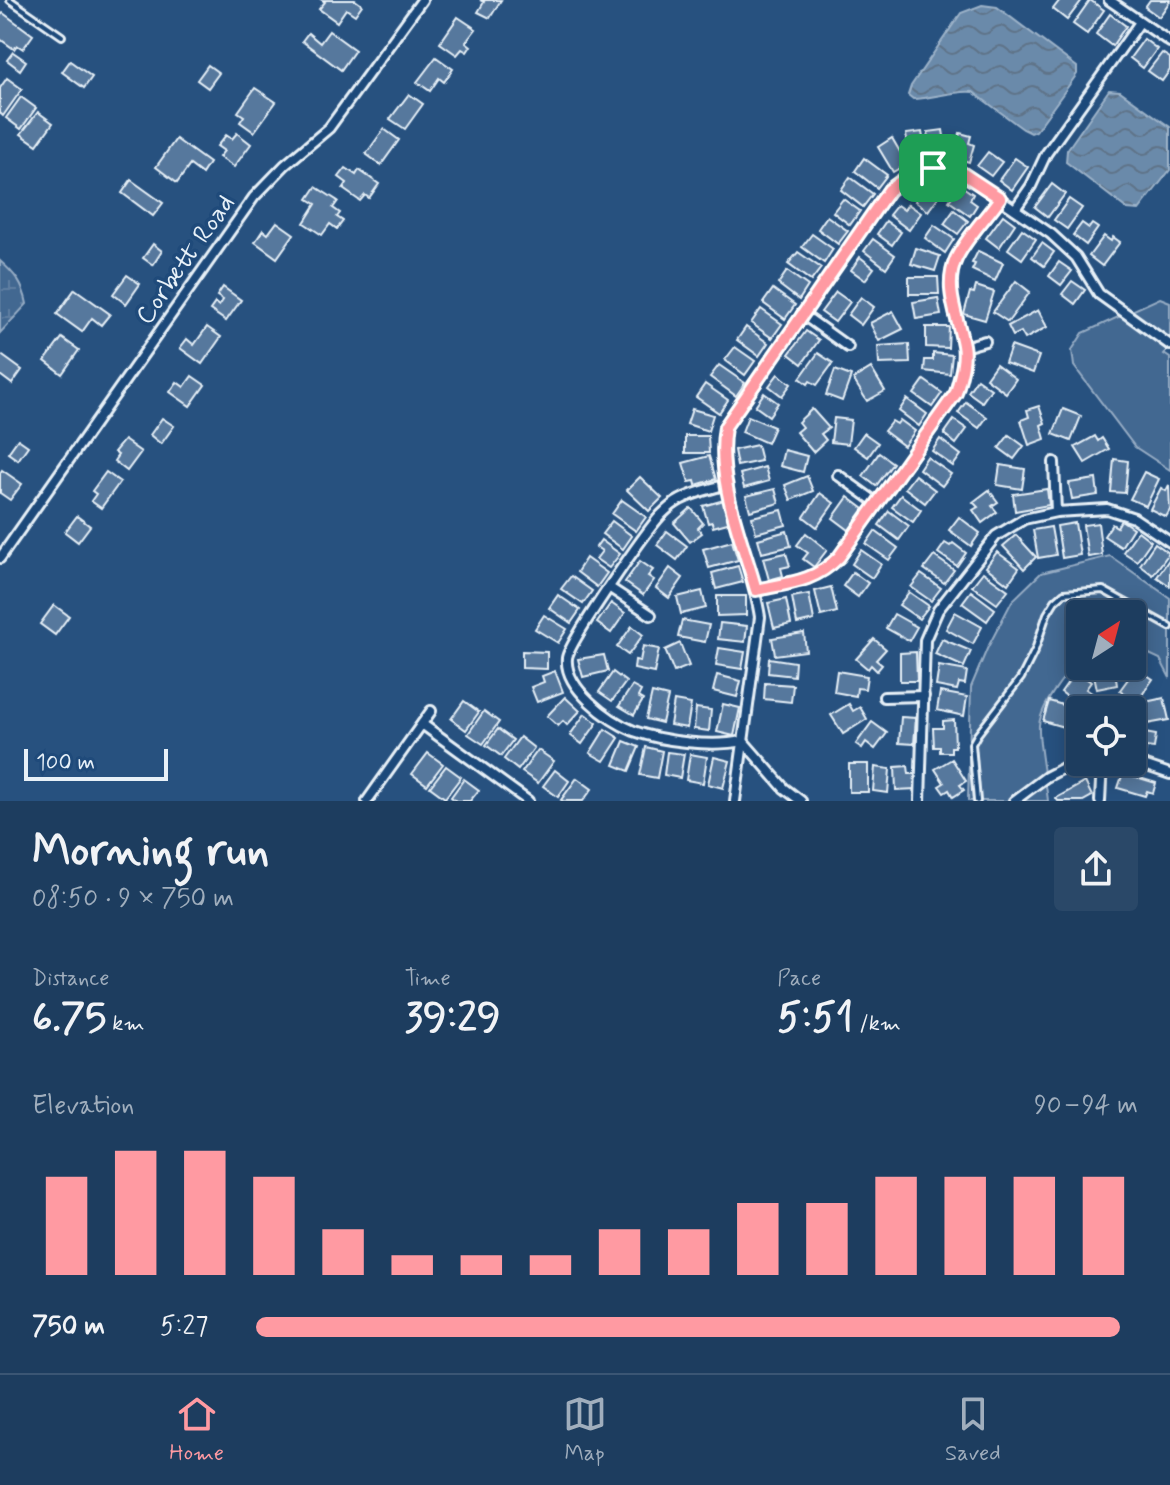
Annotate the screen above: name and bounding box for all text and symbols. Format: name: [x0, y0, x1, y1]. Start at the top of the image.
pin: [899, 134, 967, 202]
icon: arrive: [911, 146, 955, 190]
street label: Corbett Road: [129, 188, 243, 332]
north arrow: [1066, 600, 1146, 680]
map controls: [1066, 600, 1146, 776]
button: locate: [1066, 696, 1146, 776]
scale bar: [24, 745, 168, 781]
text: 100 m: [36, 749, 95, 777]
text: Morning run: [32, 823, 269, 881]
button: share: [1054, 827, 1138, 911]
text: 08:50 · 9 × 750 m: [32, 882, 234, 916]
text: Distance: [32, 965, 109, 993]
text: Time: [405, 965, 451, 993]
text: Pace: [777, 965, 821, 993]
text: 6.75: [32, 993, 106, 1045]
text: 39:29: [405, 993, 501, 1045]
text: 5:51: [777, 993, 853, 1045]
text: km: [106, 1010, 144, 1038]
text: /km: [853, 1010, 901, 1038]
text: Elevation: [32, 1089, 134, 1123]
text: 90–94 m: [1034, 1089, 1138, 1123]
text: 750 m: [32, 1310, 105, 1344]
text: 5:27: [160, 1310, 208, 1344]
tab: Home: [169, 1392, 224, 1468]
tab: Map: [563, 1392, 607, 1468]
tab: Saved: [945, 1392, 1001, 1468]

